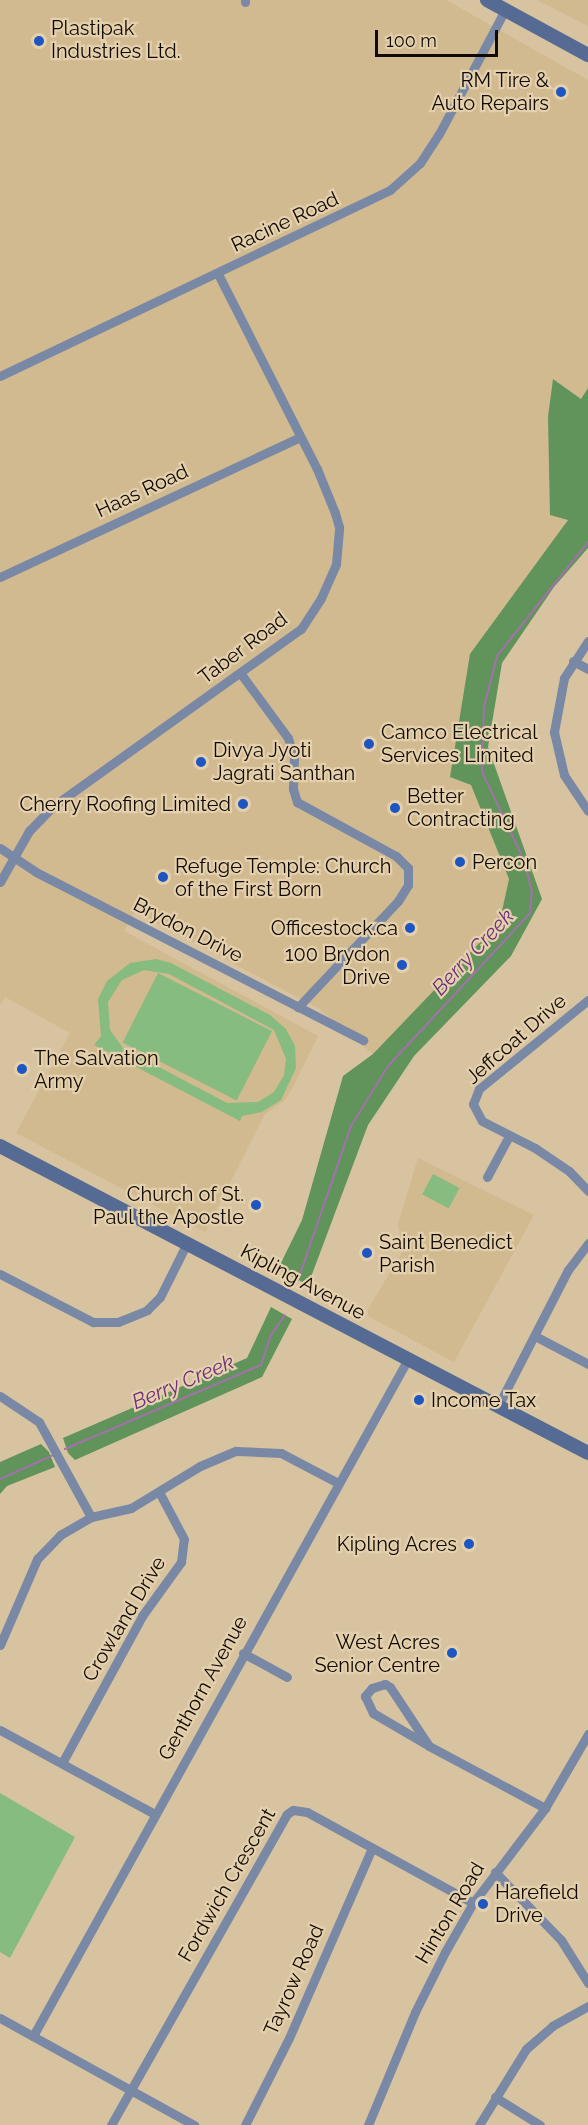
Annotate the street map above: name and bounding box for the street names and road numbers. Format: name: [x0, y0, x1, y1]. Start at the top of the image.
street label: Racine Road: [228, 187, 342, 257]
street label: Haas Road: [92, 459, 192, 523]
street label: Taber Road: [194, 607, 292, 689]
street label: Brydon Drive: [129, 892, 247, 968]
street label: Jeffcoat Drive: [461, 989, 571, 1089]
street label: Kipling Avenue: [236, 1239, 370, 1325]
street label: Crowland Drive: [77, 1552, 171, 1686]
street label: Genthorn Avenue: [153, 1611, 253, 1765]
street label: Fordwich Crescent: [173, 1804, 281, 1966]
street label: Hinton Road: [410, 1858, 490, 1968]
street label: Tayrow Road: [259, 1921, 329, 2039]

